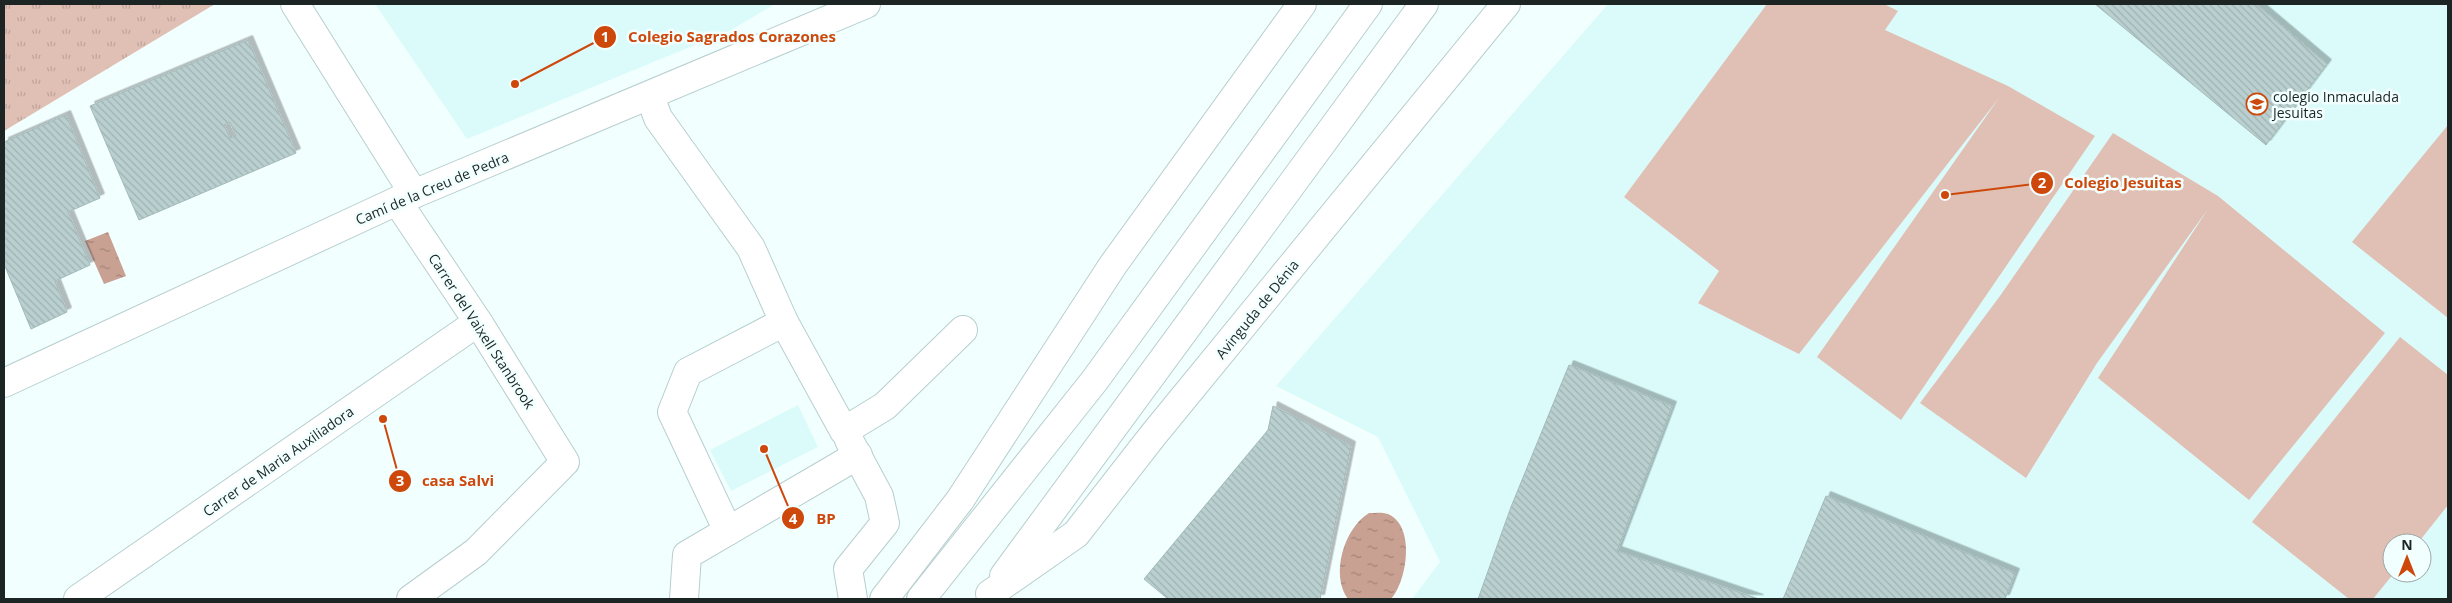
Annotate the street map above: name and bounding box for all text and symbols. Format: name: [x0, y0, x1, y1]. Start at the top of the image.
callout: Colegio Sagrados Corazones: [593, 22, 846, 52]
text: 1: [601, 26, 609, 46]
text: Colegio Sagrados Corazones: [628, 26, 836, 46]
place label: colegio Inmaculada Jesuitas: [2271, 87, 2399, 122]
school or university icon: colegio Inmaculada Jesuitas: [2245, 92, 2269, 116]
street label: Camí de la Creu de Pedra: [352, 147, 512, 229]
callout: Colegio Jesuitas: [2029, 168, 2191, 198]
text: 2: [2038, 172, 2047, 192]
text: Colegio Jesuitas: [2064, 172, 2182, 192]
street label: Carrer del Vaixell Stanbrook: [424, 250, 540, 413]
street label: Avinguda de Dénia: [1211, 256, 1303, 362]
street label: Carrer de Maria Auxiliadora: [199, 402, 357, 520]
callout: casa Salvi: [387, 466, 504, 496]
text: 3: [396, 470, 404, 490]
text: casa Salvi: [422, 470, 494, 490]
callout: BP: [781, 503, 845, 533]
text: 4: [789, 508, 798, 528]
text: BP: [816, 508, 836, 528]
north arrow: [2382, 533, 2432, 583]
text: N: [2401, 535, 2413, 554]

